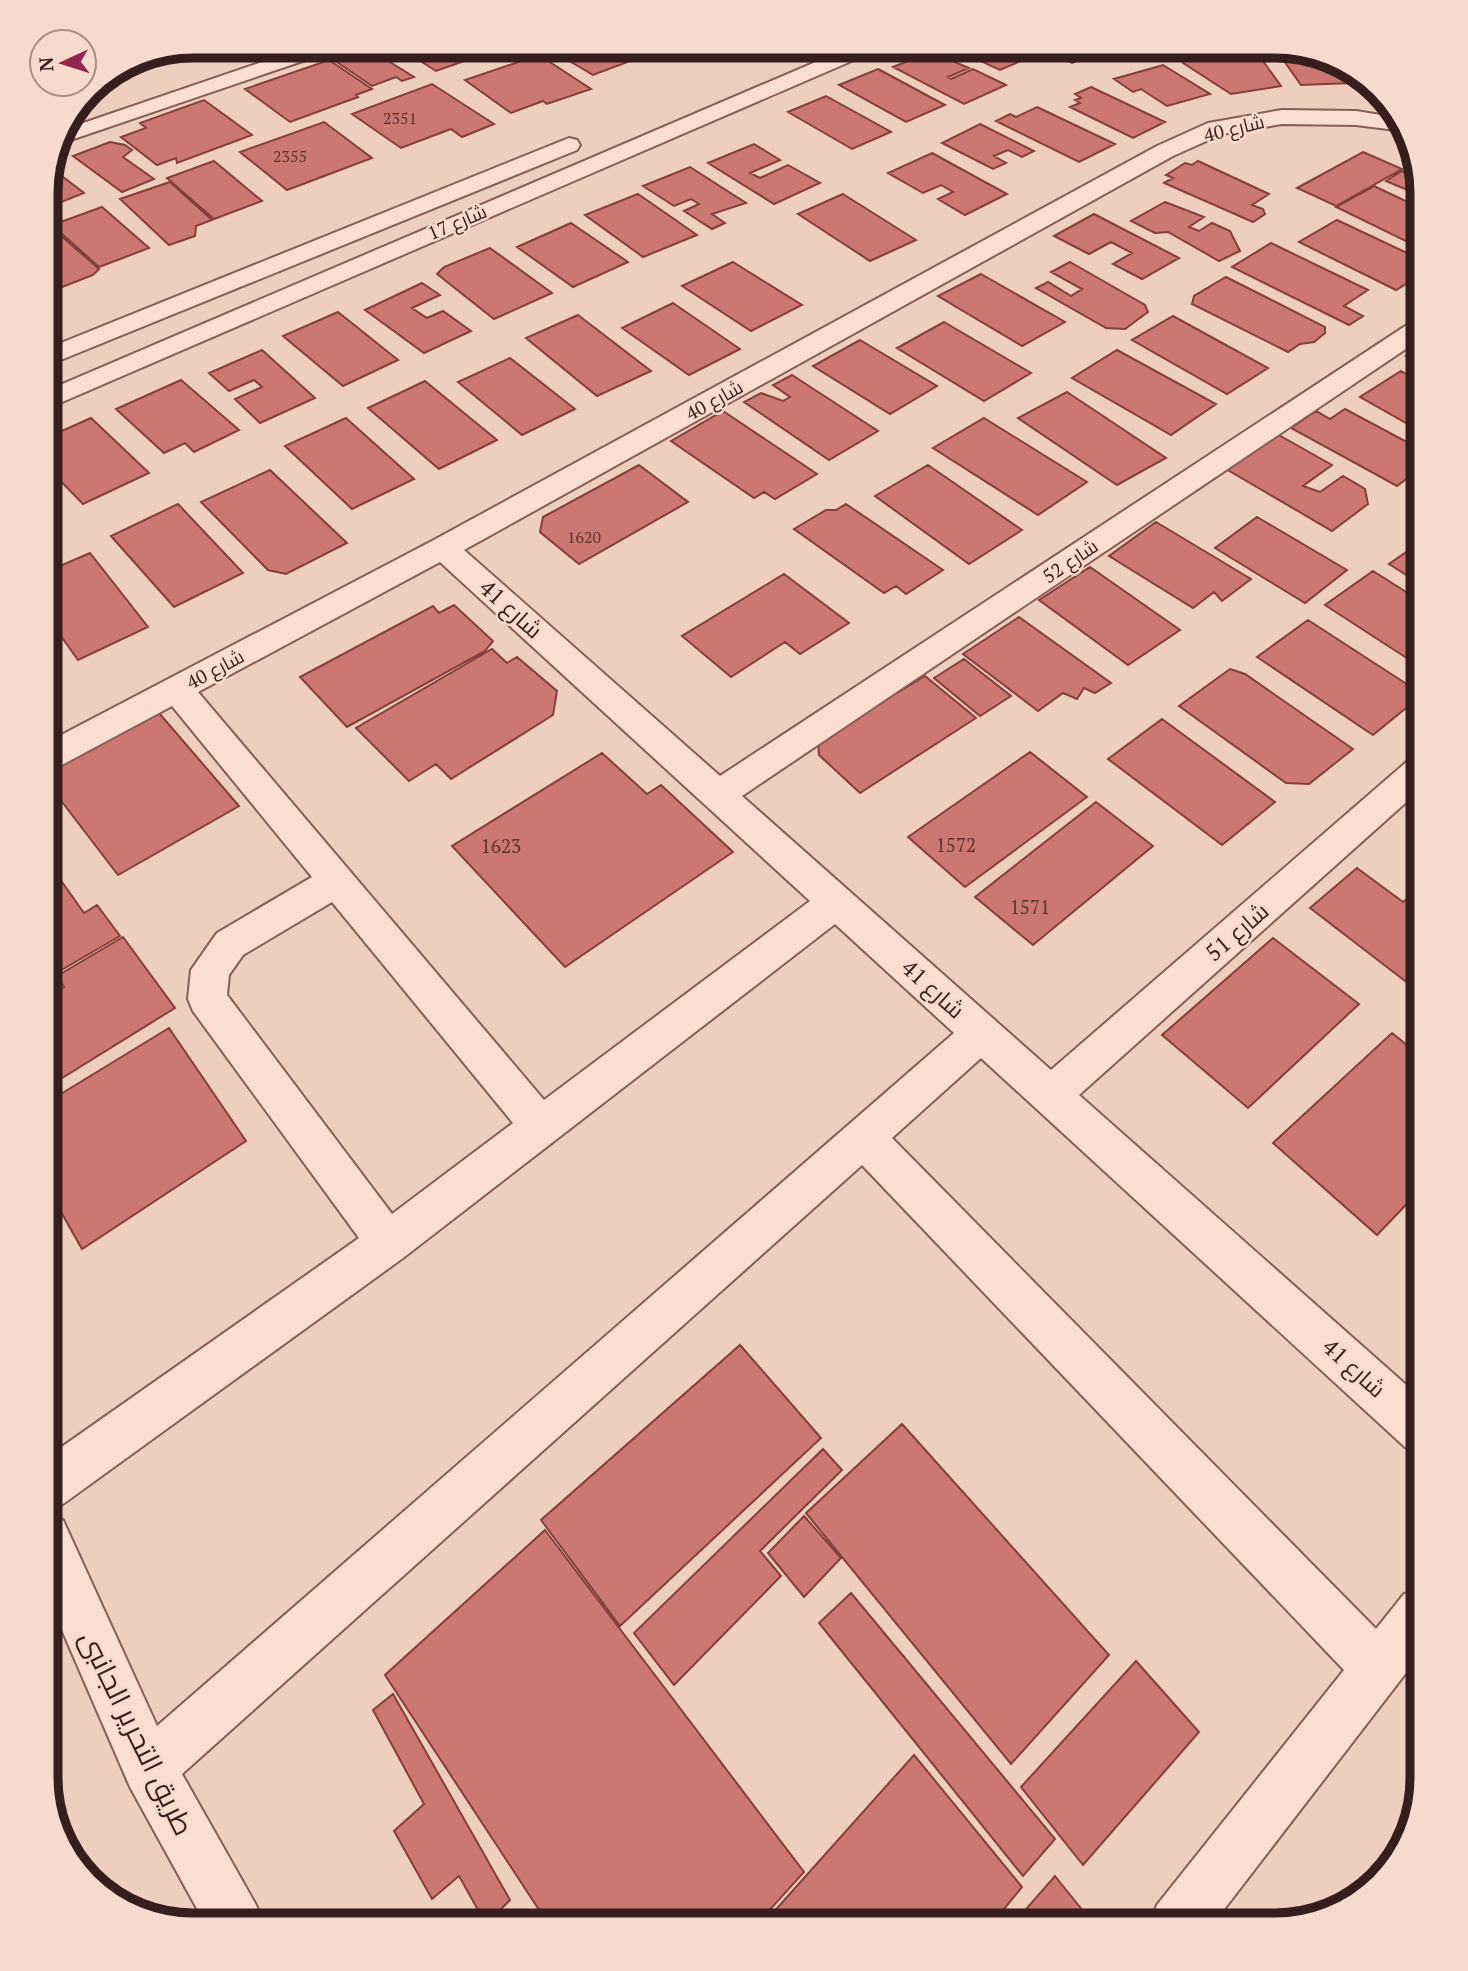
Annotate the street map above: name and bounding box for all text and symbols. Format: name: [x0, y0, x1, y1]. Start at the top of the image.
north arrow: [28, 28, 98, 98]
text: N: [33, 56, 59, 72]
house number: 2351: [383, 107, 417, 129]
street label: شارع 40: [1201, 108, 1267, 149]
house number: 2355: [273, 145, 307, 167]
street label: شارع 17: [424, 198, 491, 247]
street label: شارع 40: [681, 374, 748, 427]
house number: 1620: [567, 526, 601, 548]
street label: شارع 52: [1037, 533, 1103, 590]
street label: شارع 41: [473, 572, 549, 646]
street label: شارع 40: [182, 643, 249, 696]
house number: 1572: [936, 832, 976, 857]
house number: 1623: [481, 833, 521, 858]
house number: 1571: [1010, 894, 1050, 919]
street label: شارع 51: [1198, 895, 1276, 969]
street label: شارع 41: [895, 952, 971, 1026]
street label: شارع 41: [1316, 1331, 1392, 1405]
street label: طريق التحرير الجانبى: [72, 1624, 203, 1841]

